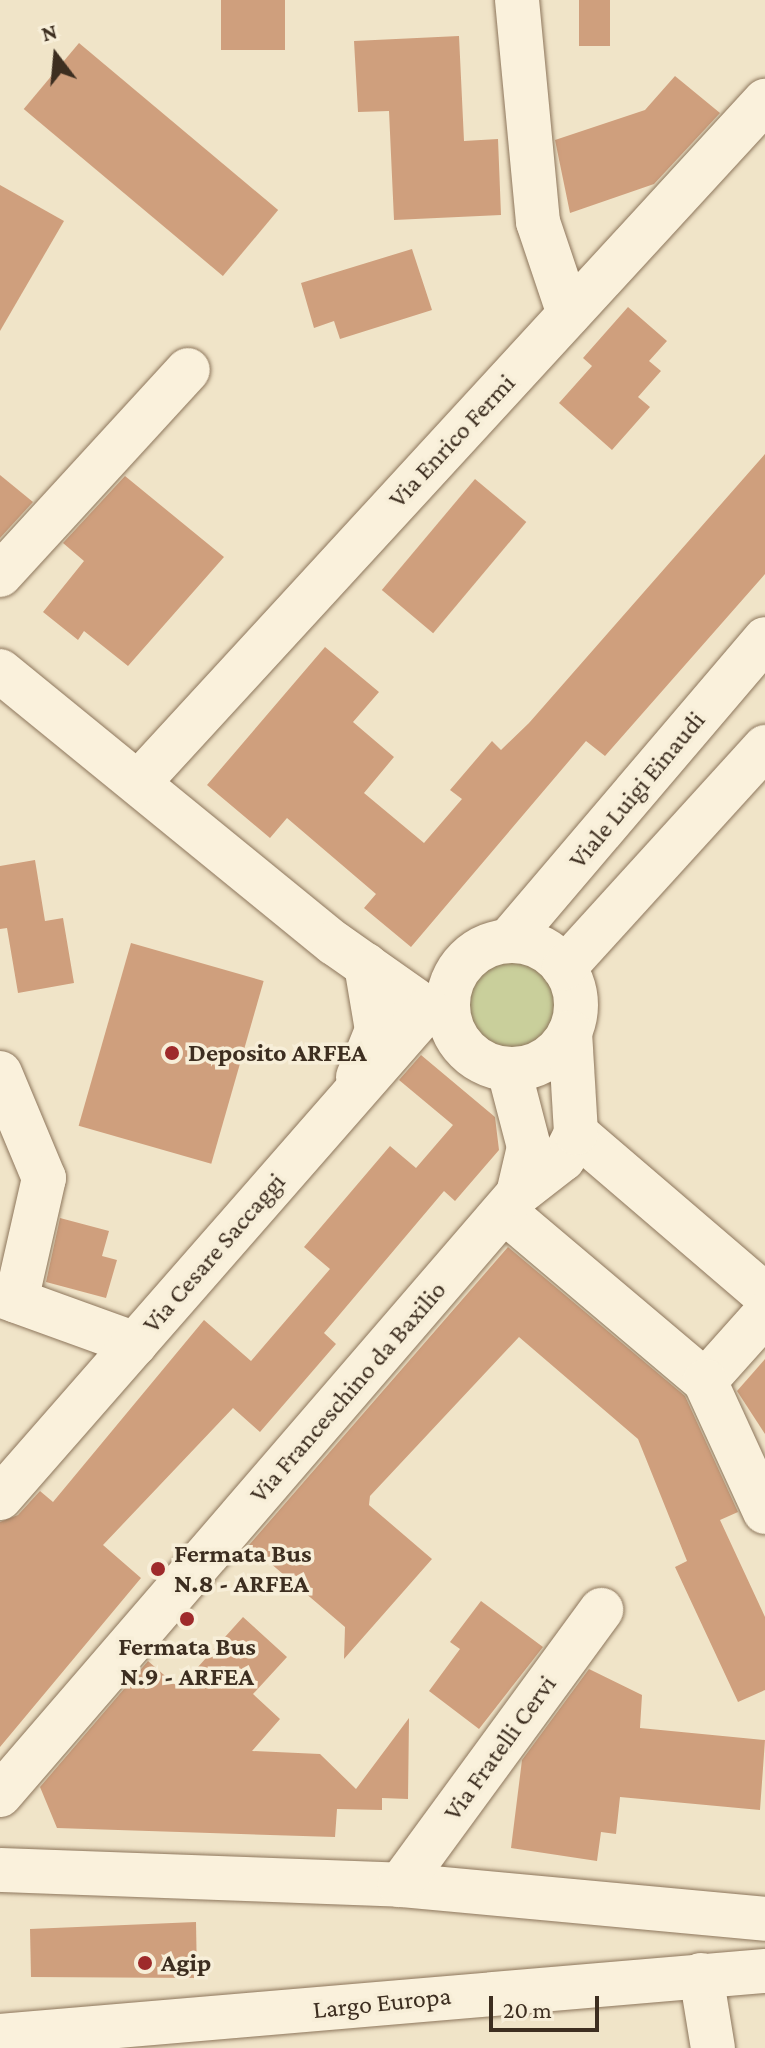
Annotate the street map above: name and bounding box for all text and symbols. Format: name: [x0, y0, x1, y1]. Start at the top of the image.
north arrow: [16, 16, 96, 96]
text: N: [39, 18, 60, 47]
street label: Via Enrico Fermi: [382, 368, 522, 514]
street label: Viale Luigi Einaudi: [562, 705, 712, 875]
place label: Deposito ARFEA: [188, 1037, 367, 1069]
marker: Deposito ARFEA: [163, 1044, 181, 1062]
street label: Via Cesare Saccaggi: [136, 1167, 292, 1339]
street label: Via Franceschino da Baxilio: [243, 1275, 453, 1509]
place label: Fermata Bus N.8 - ARFEA: [174, 1538, 312, 1600]
marker: Fermata Bus N.8 - ARFEA: [149, 1560, 167, 1578]
marker: Fermata Bus N.9 - ARFEA: [178, 1610, 196, 1628]
place label: Fermata Bus N.9 - ARFEA: [118, 1631, 256, 1692]
street label: Via Fratelli Cervi: [437, 1669, 563, 1827]
place label: Agip: [161, 1947, 211, 1979]
marker: Agip: [136, 1954, 154, 1972]
street label: Largo Europa: [311, 1980, 453, 2026]
scale bar: [493, 1980, 603, 2030]
text: 20 m: [503, 1996, 552, 2023]

